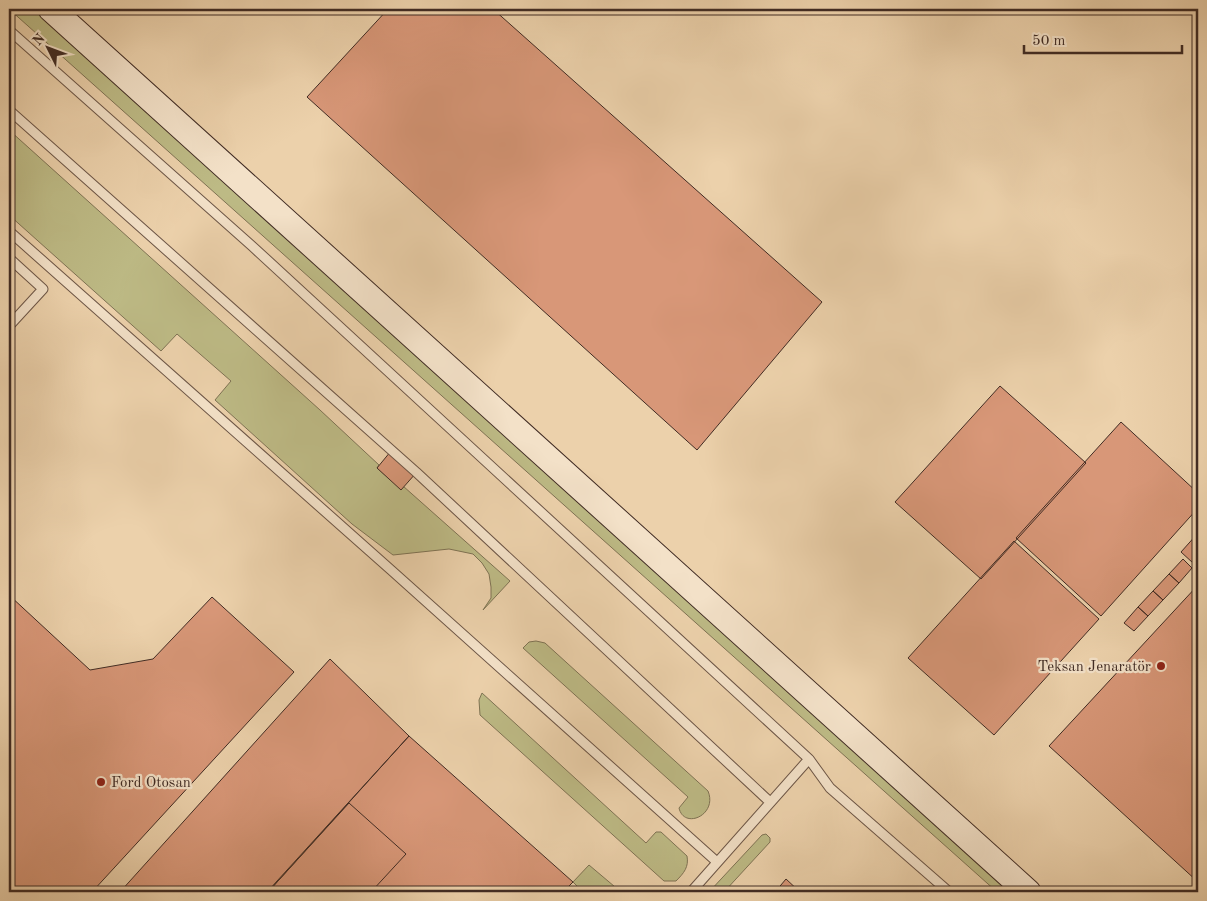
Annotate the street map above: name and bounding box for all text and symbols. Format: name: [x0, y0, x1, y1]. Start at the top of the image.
north arrow: [22, 22, 72, 72]
scale bar: [1024, 22, 1182, 54]
text: N: [30, 31, 48, 49]
text: 50 m: [1032, 34, 1066, 49]
place label: Teksan Jenaratör: [1037, 660, 1151, 675]
marker: Teksan Jenaratör: [1155, 660, 1167, 672]
marker: Ford Otosan: [95, 776, 107, 788]
place label: Ford Otosan: [111, 776, 191, 791]

